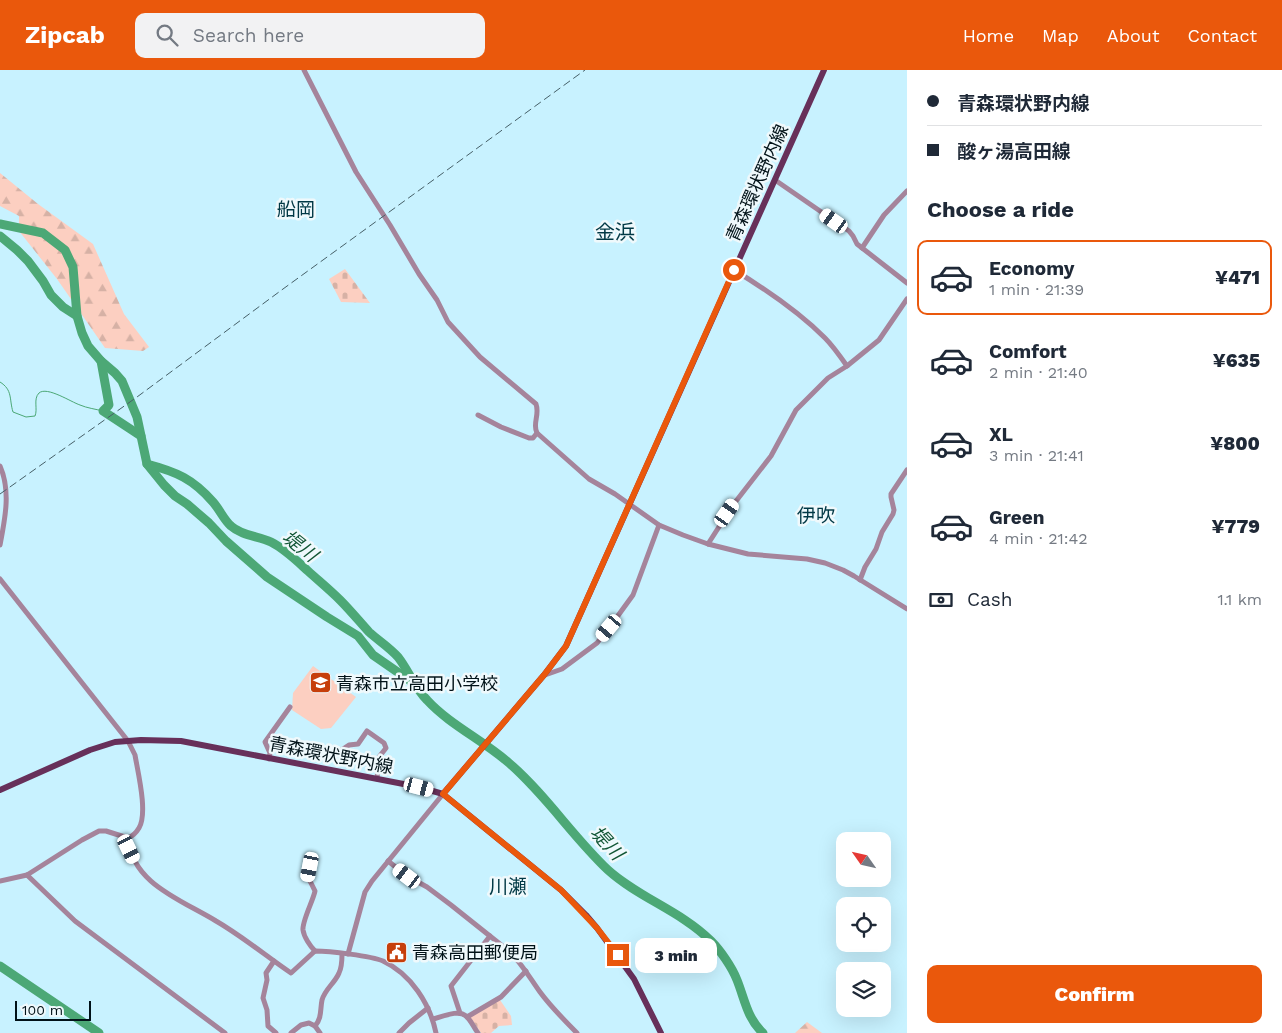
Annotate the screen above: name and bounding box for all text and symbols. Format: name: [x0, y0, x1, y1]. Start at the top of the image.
search box: [135, 13, 485, 58]
text: Zipcab: [25, 21, 105, 49]
icon: search: [153, 21, 181, 49]
text: Search here: [193, 24, 304, 47]
text: Home: [963, 25, 1014, 46]
text: Map: [1042, 25, 1079, 46]
text: About: [1107, 25, 1159, 46]
text: Contact: [1187, 25, 1257, 46]
text: 青森環状野内線: [957, 92, 1090, 115]
street label: 青森環状野内線: [722, 121, 792, 245]
text: 酸ヶ湯高田線: [957, 140, 1071, 163]
text: Choose a ride: [927, 197, 1074, 222]
district label: 船岡: [277, 198, 315, 221]
car: [817, 206, 850, 236]
district label: 金浜: [595, 220, 635, 244]
icon: car: [929, 255, 974, 300]
text: Economy: [989, 257, 1074, 280]
route start: [723, 259, 745, 281]
text: ¥471: [1215, 266, 1260, 289]
text: 1 min · 21:39: [989, 280, 1084, 299]
icon: car: [929, 338, 974, 383]
text: Comfort: [989, 340, 1067, 363]
text: ¥635: [1213, 349, 1260, 372]
text: 2 min · 21:40: [989, 363, 1088, 382]
icon: car: [929, 421, 974, 466]
text: XL: [989, 423, 1013, 446]
text: ¥800: [1210, 432, 1260, 455]
text: 3 min · 21:41: [989, 446, 1084, 465]
car: [712, 496, 741, 530]
district label: 伊吹: [797, 504, 835, 527]
icon: car: [929, 504, 974, 549]
text: Green: [989, 506, 1045, 529]
text: ¥779: [1212, 515, 1260, 538]
water label: 堤川: [278, 525, 324, 568]
text: 4 min · 21:42: [989, 529, 1088, 548]
icon: cash: [927, 586, 955, 614]
text: Cash: [967, 588, 1013, 611]
text: 1.1 km: [1217, 590, 1262, 609]
car: [593, 612, 624, 644]
school or university icon: 青森市立高田小学校: [308, 671, 332, 695]
place label: 青森市立高田小学校: [336, 673, 498, 694]
street label: 青森環状野内線: [267, 733, 395, 777]
car: [402, 776, 435, 798]
water label: 堤川: [586, 821, 630, 866]
car: [115, 832, 142, 866]
north arrow: [836, 832, 891, 888]
map controls: [836, 832, 891, 1017]
car: [299, 851, 320, 883]
car: [390, 861, 423, 891]
district label: 川瀬: [489, 875, 527, 898]
button: locate: [836, 897, 891, 952]
callout: 3 min: [636, 938, 718, 972]
public building icon: 青森高田郵便局: [384, 940, 408, 964]
place label: 青森高田郵便局: [412, 942, 538, 963]
route end: [607, 944, 629, 966]
text: 3 min: [654, 946, 698, 965]
button: layers: [836, 962, 891, 1017]
button: Confirm: [927, 965, 1262, 1023]
scale bar: [15, 998, 91, 1021]
text: 100 m: [22, 1002, 63, 1018]

